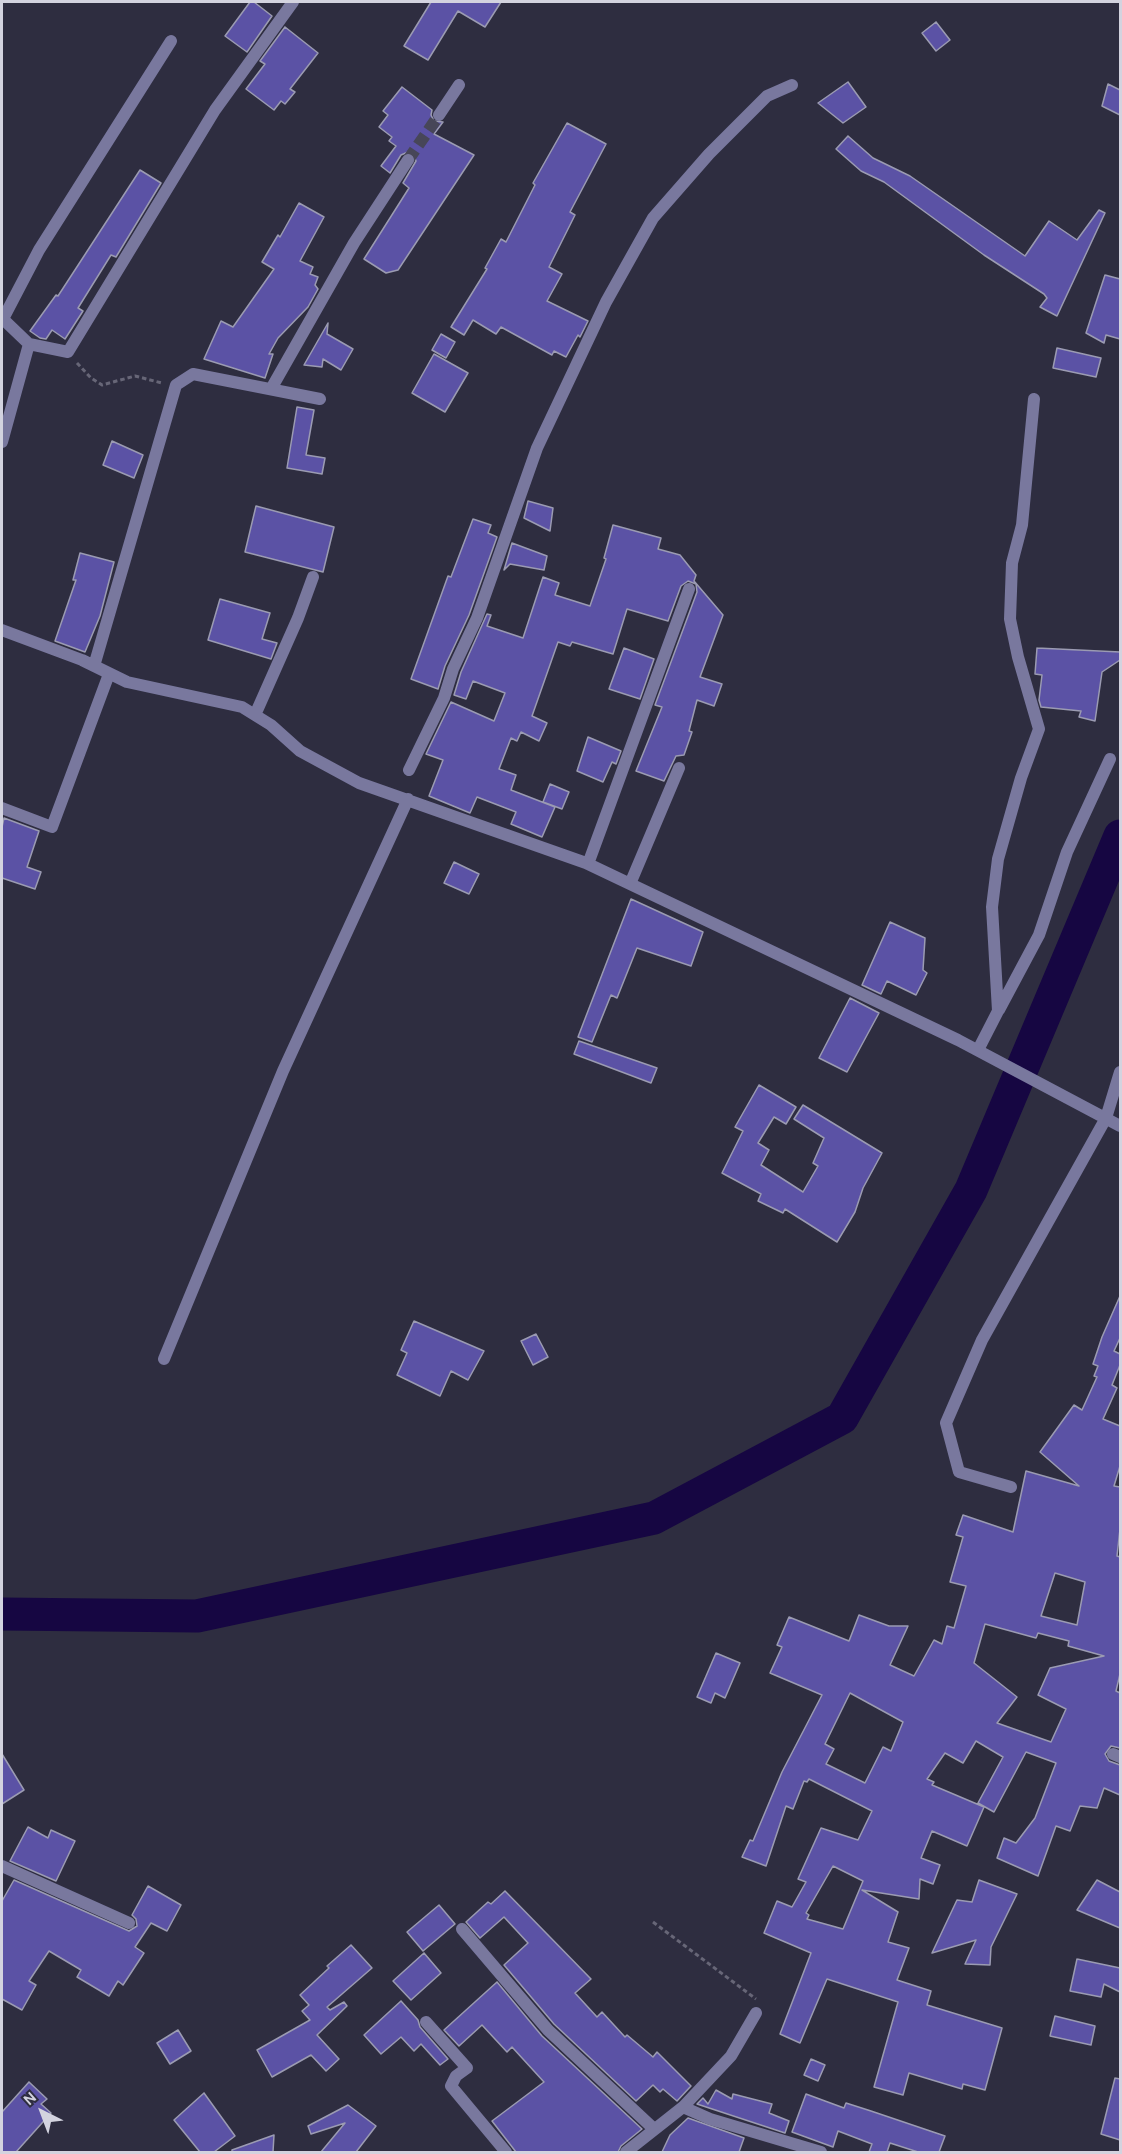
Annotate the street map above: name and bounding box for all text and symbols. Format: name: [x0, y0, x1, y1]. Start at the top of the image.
north arrow: [12, 2082, 72, 2142]
text: N: [19, 2087, 40, 2109]

